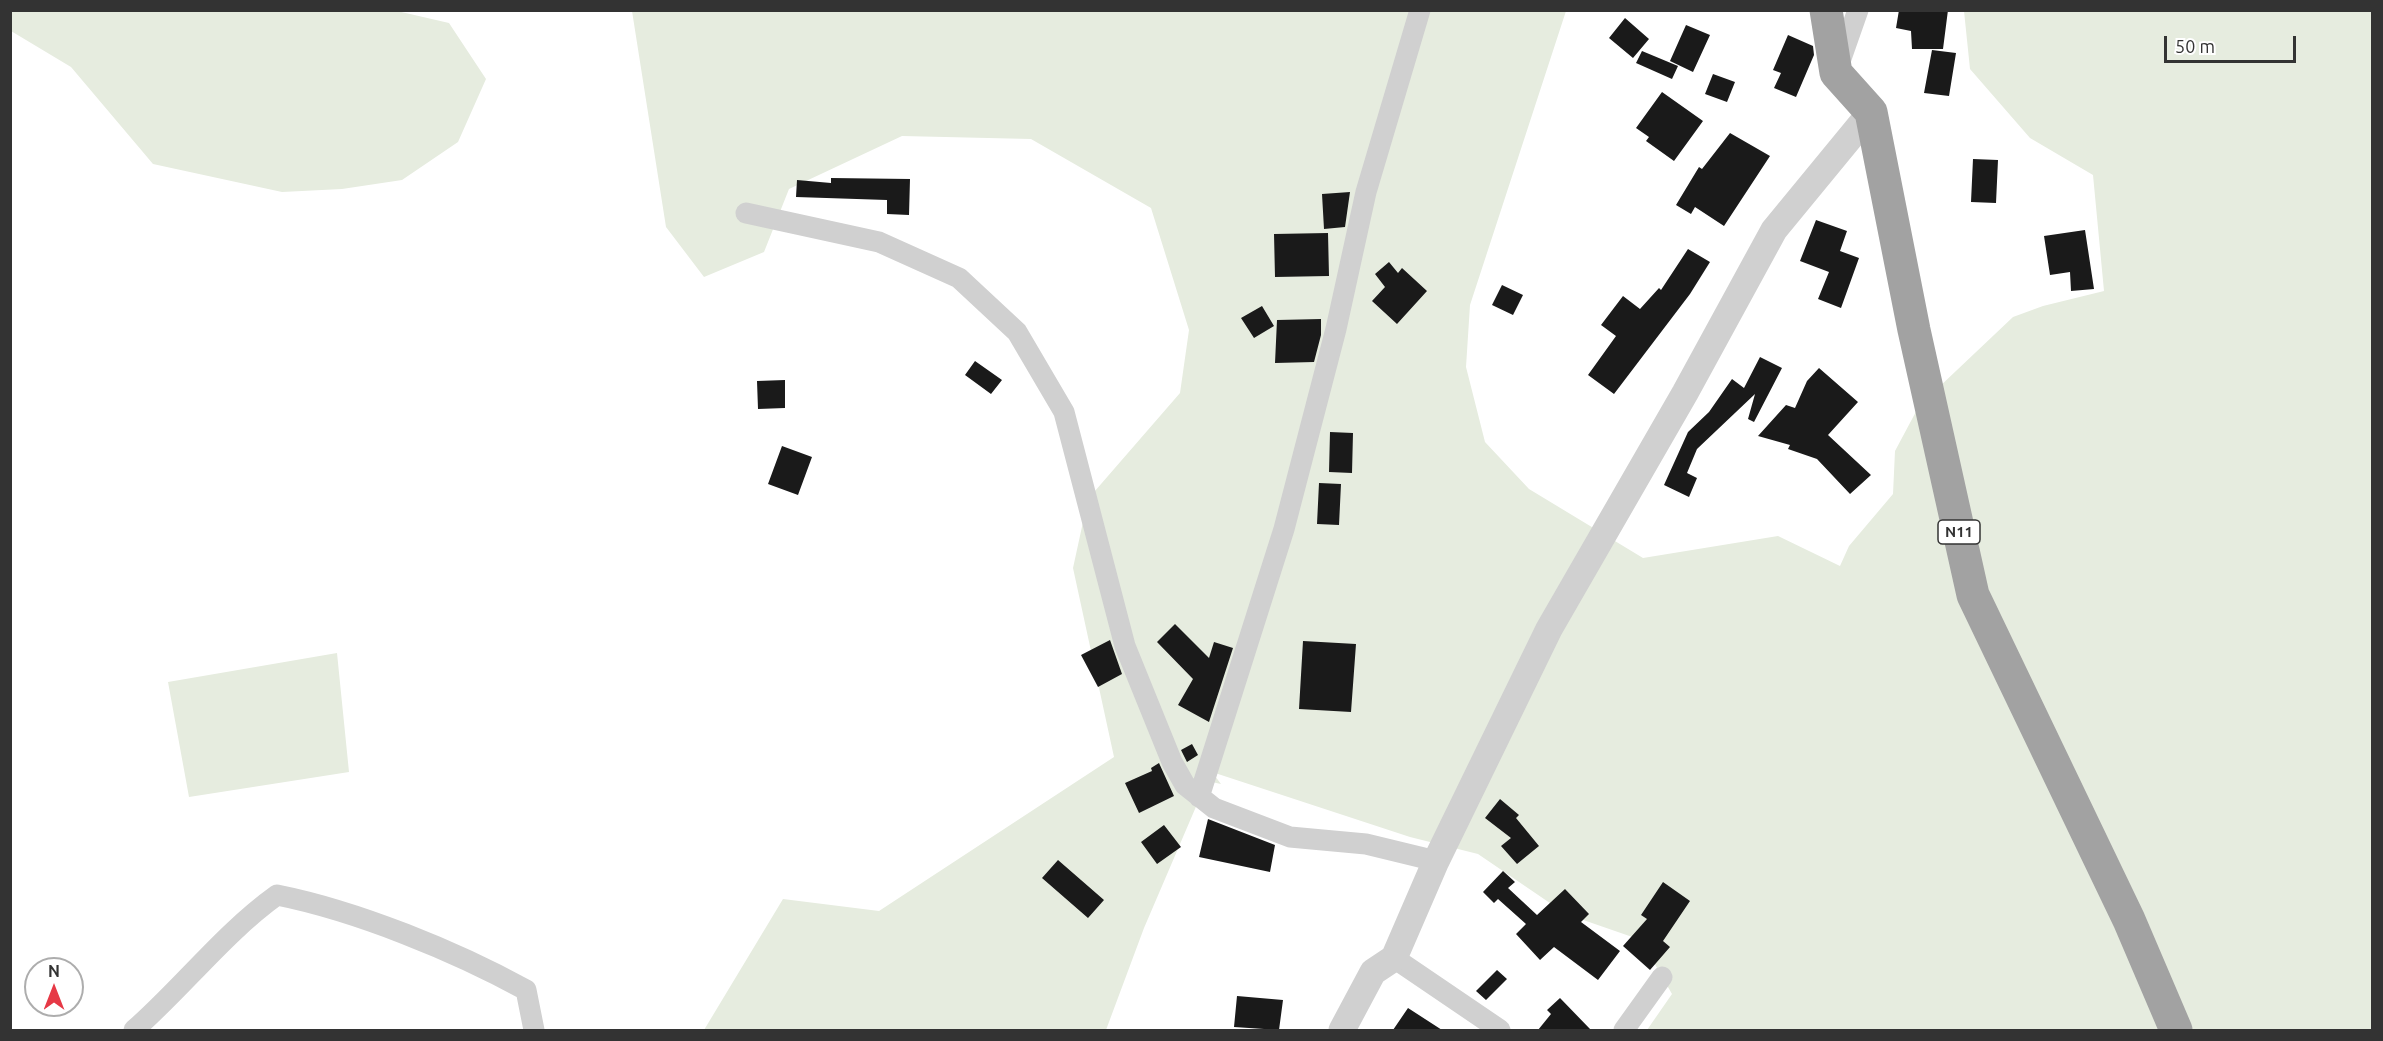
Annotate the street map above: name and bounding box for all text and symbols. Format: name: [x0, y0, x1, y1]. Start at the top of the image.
scale bar: [2167, 24, 2299, 62]
text: 50 m: [2175, 36, 2215, 56]
road number: N11: [1938, 520, 1980, 544]
north arrow: [24, 957, 84, 1017]
text: N: [48, 962, 60, 980]

